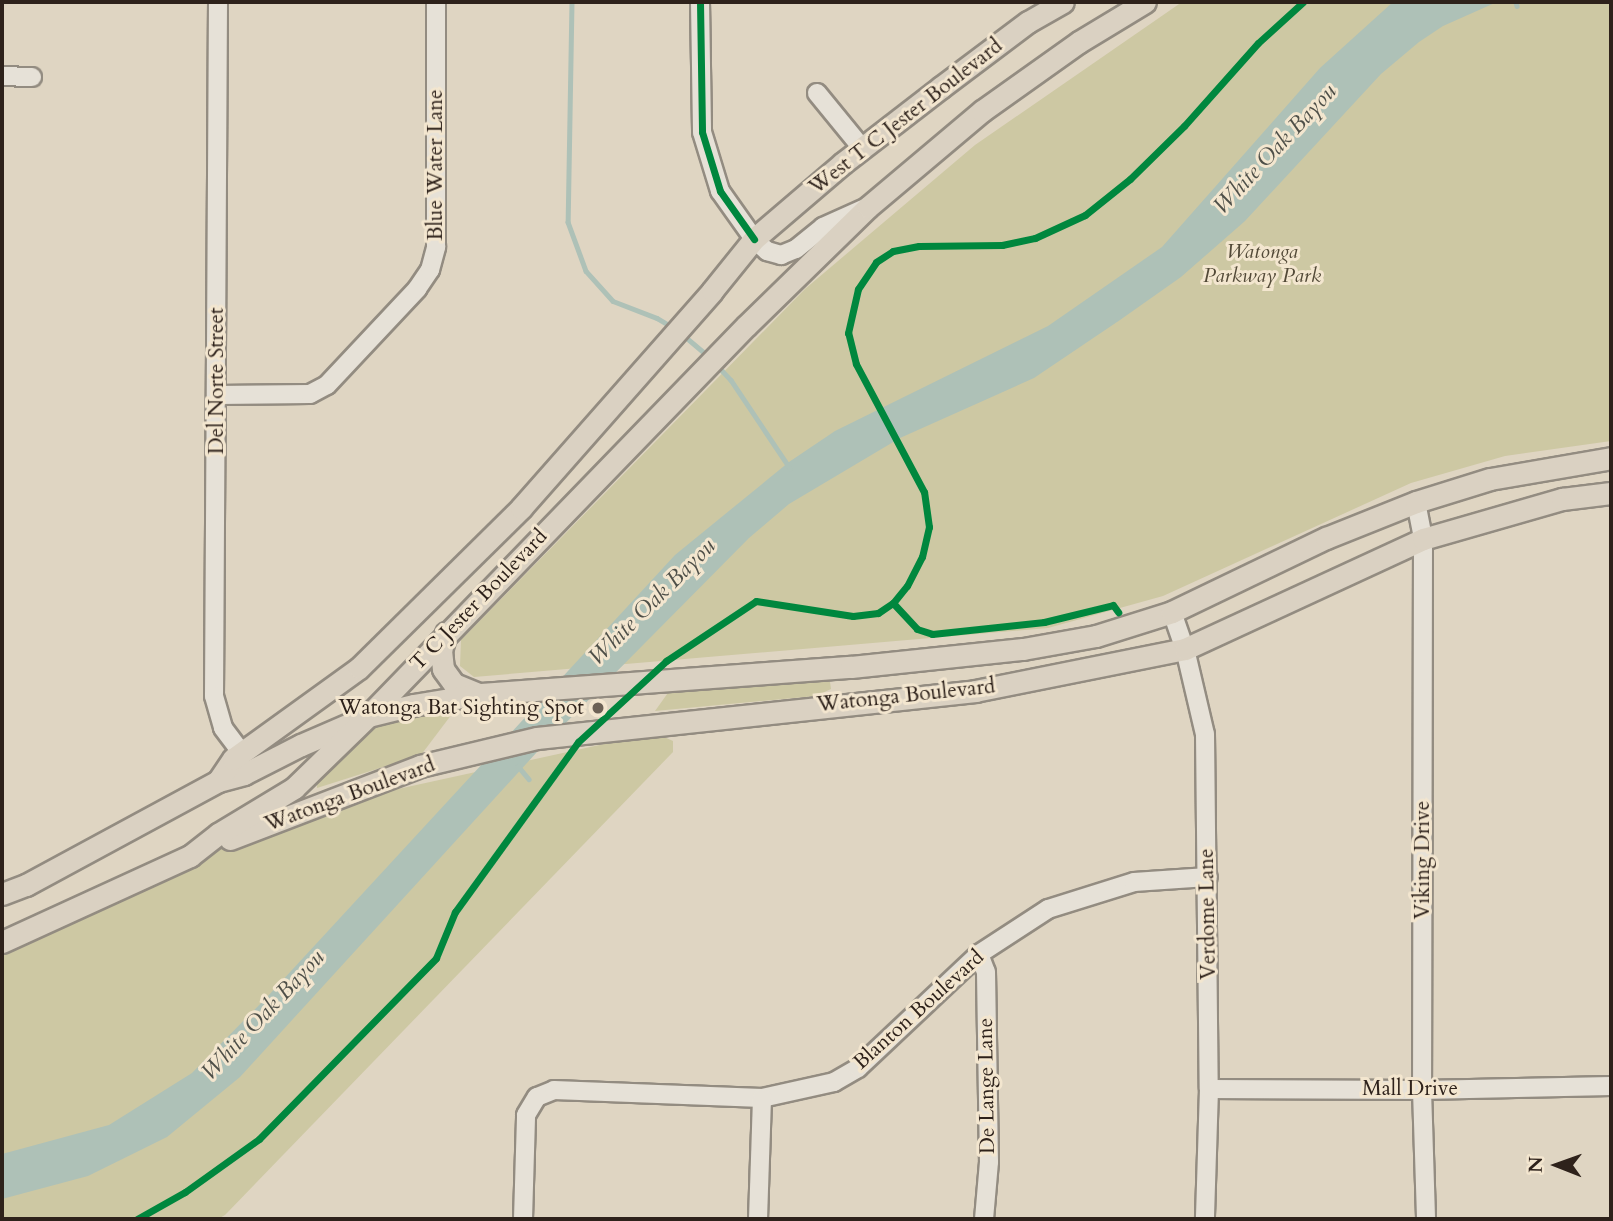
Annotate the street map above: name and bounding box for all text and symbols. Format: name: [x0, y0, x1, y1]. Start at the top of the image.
street label: West T C Jester Boulevard: [804, 34, 1008, 200]
water label: White Oak Bayou: [1207, 78, 1343, 220]
street label: Blue Water Lane: [423, 89, 449, 241]
park label: Watonga Parkway Park: [1203, 239, 1321, 289]
street label: Del Norte Street: [204, 308, 230, 454]
street label: T C Jester Boulevard: [405, 524, 553, 676]
water label: White Oak Bayou: [583, 533, 721, 671]
street label: Watonga Boulevard: [816, 674, 996, 718]
place label: Watonga Bat Sighting Spot: [338, 695, 584, 721]
marker: Watonga Bat Sighting Spot: [590, 700, 606, 716]
street label: Watonga Boulevard: [261, 753, 439, 837]
street label: Viking Drive: [1410, 801, 1436, 919]
street label: Verdome Lane: [1194, 848, 1222, 980]
water label: White Oak Bayou: [195, 944, 331, 1086]
street label: Blanton Boulevard: [849, 945, 989, 1075]
street label: De Lange Lane: [973, 1018, 1001, 1154]
street label: Mall Drive: [1362, 1076, 1458, 1102]
north arrow: [1522, 1130, 1592, 1200]
text: N: [1523, 1156, 1549, 1173]

